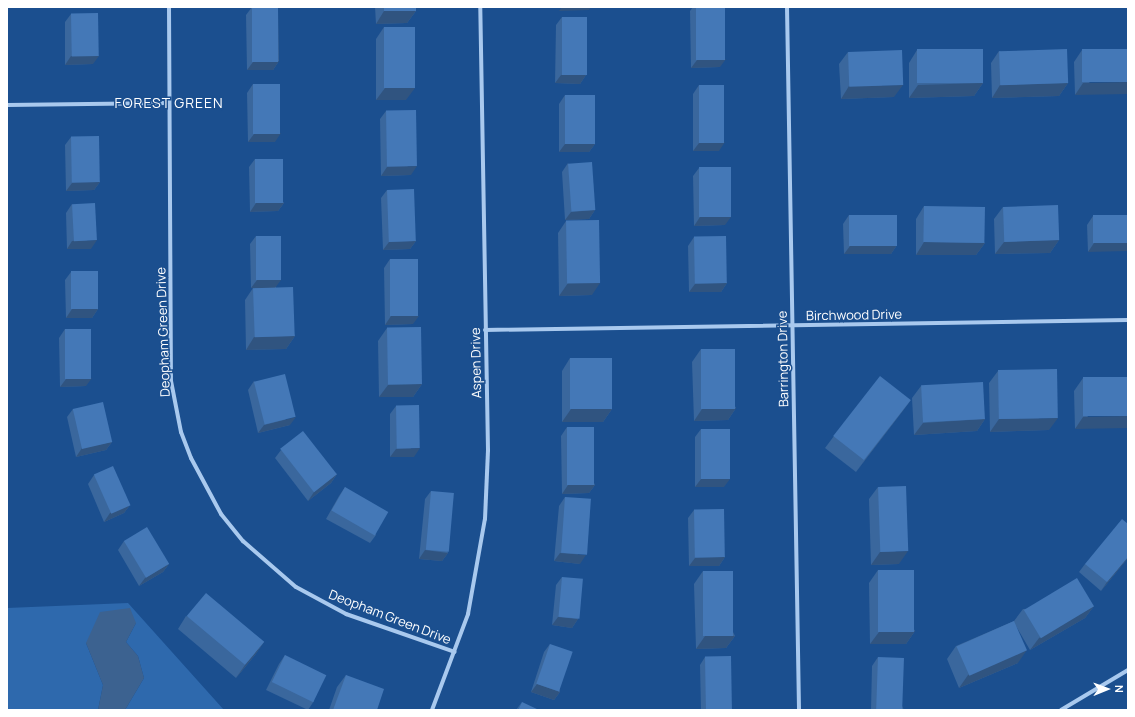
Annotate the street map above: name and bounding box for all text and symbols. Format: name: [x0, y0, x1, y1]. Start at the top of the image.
district label: FOREST GREEN: [114, 95, 224, 111]
street label: Deopham Green Drive: [153, 267, 173, 397]
street label: Birchwood Drive: [806, 306, 902, 324]
street label: Barrington Drive: [774, 311, 792, 407]
street label: Aspen Drive: [468, 327, 484, 399]
street label: Deopham Green Drive: [327, 586, 453, 648]
north arrow: [1087, 669, 1127, 709]
text: N: [1112, 685, 1127, 693]

